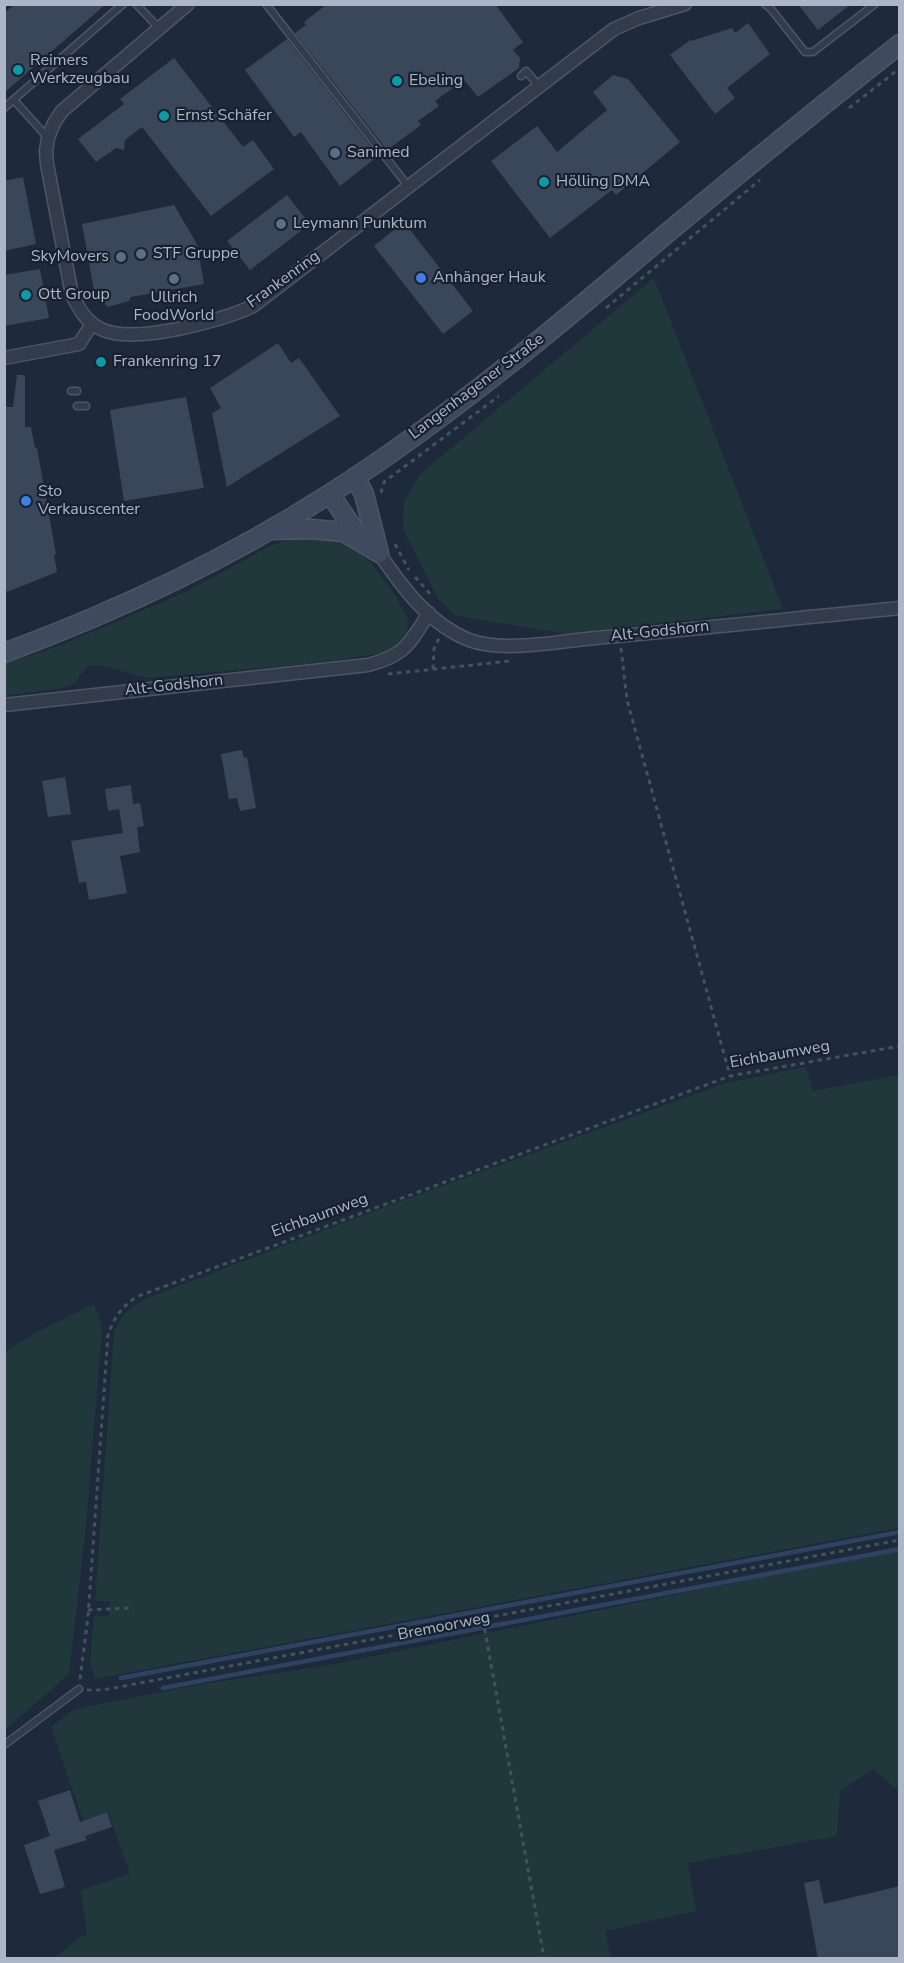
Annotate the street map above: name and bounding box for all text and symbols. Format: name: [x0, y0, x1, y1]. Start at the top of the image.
place label: Reimers Werkzeugbau: [30, 51, 130, 89]
marker: Reimers Werkzeugbau: [11, 63, 25, 77]
place label: Ebeling: [409, 71, 463, 91]
marker: Ebeling: [390, 74, 404, 88]
place label: Ernst Schäfer: [176, 106, 272, 126]
marker: Ernst Schäfer: [157, 109, 171, 123]
place label: Sanimed: [347, 143, 410, 163]
marker: Sanimed: [328, 146, 342, 160]
place label: Hölling DMA: [556, 172, 650, 192]
marker: Hölling DMA: [537, 175, 551, 189]
place label: Leymann Punktum: [293, 214, 427, 234]
marker: Leymann Punktum: [274, 217, 288, 231]
place label: STF Gruppe: [153, 244, 239, 264]
place label: SkyMovers: [31, 247, 109, 267]
marker: STF Gruppe: [134, 247, 148, 261]
street label: Frankenring: [244, 247, 324, 313]
marker: SkyMovers: [114, 250, 128, 264]
place label: Anhänger Hauk: [433, 268, 546, 288]
marker: Anhänger Hauk: [414, 271, 428, 285]
marker: Ullrich FoodWorld: [167, 272, 181, 286]
place label: Ott Group: [38, 285, 110, 305]
marker: Ott Group: [19, 288, 33, 302]
place label: Ullrich FoodWorld: [134, 288, 214, 326]
street label: Langenhagener Straße: [406, 330, 548, 444]
place label: Frankenring 17: [113, 352, 221, 372]
marker: Frankenring 17: [94, 355, 108, 369]
place label: Sto Verkauscenter: [38, 482, 140, 520]
marker: Sto Verkauscenter: [19, 494, 33, 508]
street label: Alt-Godshorn: [610, 617, 710, 647]
street label: Alt-Godshorn: [124, 671, 224, 701]
street label: Eichbaumweg: [729, 1037, 831, 1073]
street label: Eichbaumweg: [269, 1190, 371, 1242]
street label: Bremoorweg: [396, 1609, 492, 1645]

